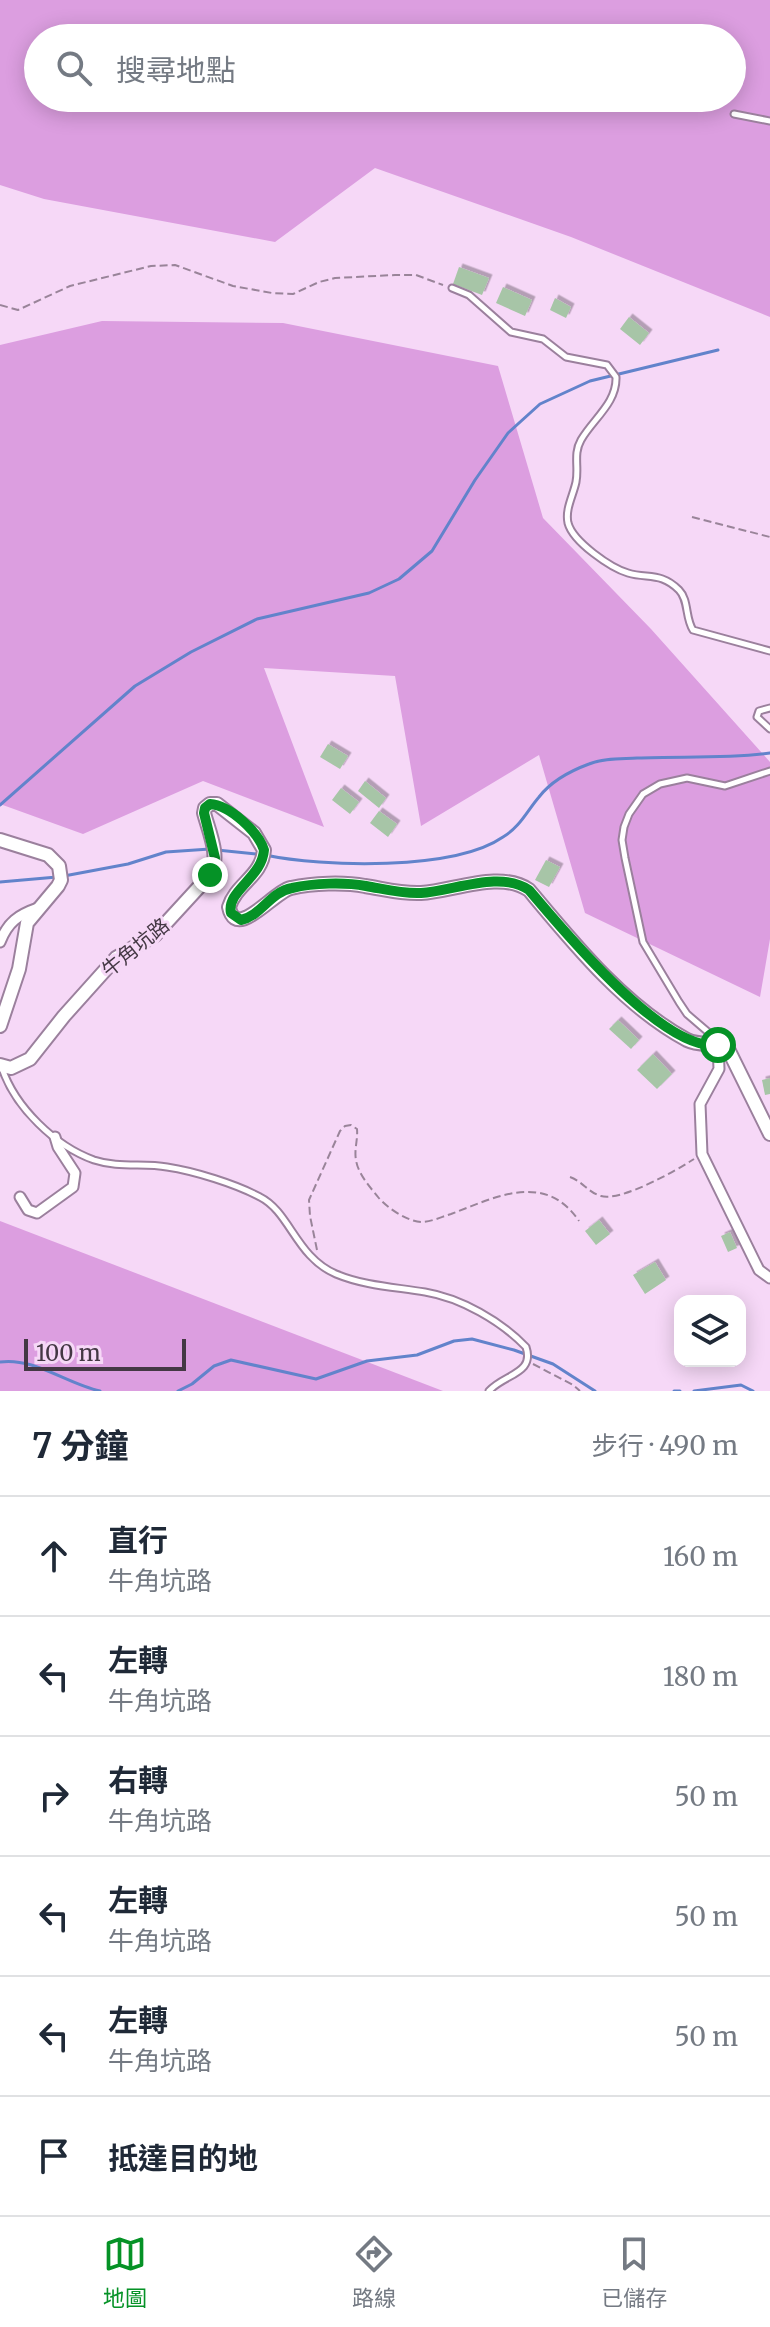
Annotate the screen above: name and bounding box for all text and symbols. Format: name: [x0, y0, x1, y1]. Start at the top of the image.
search box: [24, 24, 746, 112]
icon: search: [52, 46, 96, 90]
text: 搜尋地點: [116, 51, 236, 89]
route end: [192, 857, 228, 893]
street label: 牛角坑路: [96, 912, 174, 982]
route start: [700, 1027, 736, 1063]
map controls: [674, 1295, 746, 1367]
button: layers: [674, 1295, 746, 1367]
scale bar: [24, 1335, 186, 1371]
text: 100 m: [36, 1339, 101, 1367]
text: 7 分鐘: [32, 1425, 128, 1467]
text: 步行 · 490 m: [592, 1429, 738, 1462]
text: 直行: [108, 1521, 168, 1559]
icon: ahead: [32, 1534, 76, 1578]
text: 160 m: [663, 1540, 738, 1573]
text: 牛角坑路: [108, 1564, 212, 1597]
text: 左轉: [108, 1641, 168, 1679]
icon: left: [32, 1654, 76, 1698]
text: 180 m: [663, 1660, 738, 1693]
text: 牛角坑路: [108, 1684, 212, 1717]
text: 右轉: [108, 1761, 168, 1799]
icon: right: [32, 1774, 76, 1818]
text: 50 m: [674, 1780, 738, 1813]
text: 牛角坑路: [108, 1804, 212, 1837]
text: 左轉: [108, 1881, 168, 1919]
icon: left: [32, 1894, 76, 1938]
text: 50 m: [674, 1900, 738, 1933]
text: 牛角坑路: [108, 1924, 212, 1957]
text: 左轉: [108, 2001, 168, 2039]
icon: left: [32, 2014, 76, 2058]
text: 50 m: [674, 2020, 738, 2053]
text: 牛角坑路: [108, 2044, 212, 2077]
icon: arrive: [32, 2134, 76, 2178]
text: 抵達目的地: [108, 2139, 258, 2177]
tab: 地圖: [103, 2232, 147, 2312]
tab: 路線: [352, 2232, 396, 2312]
tab: 已儲存: [601, 2232, 667, 2312]

